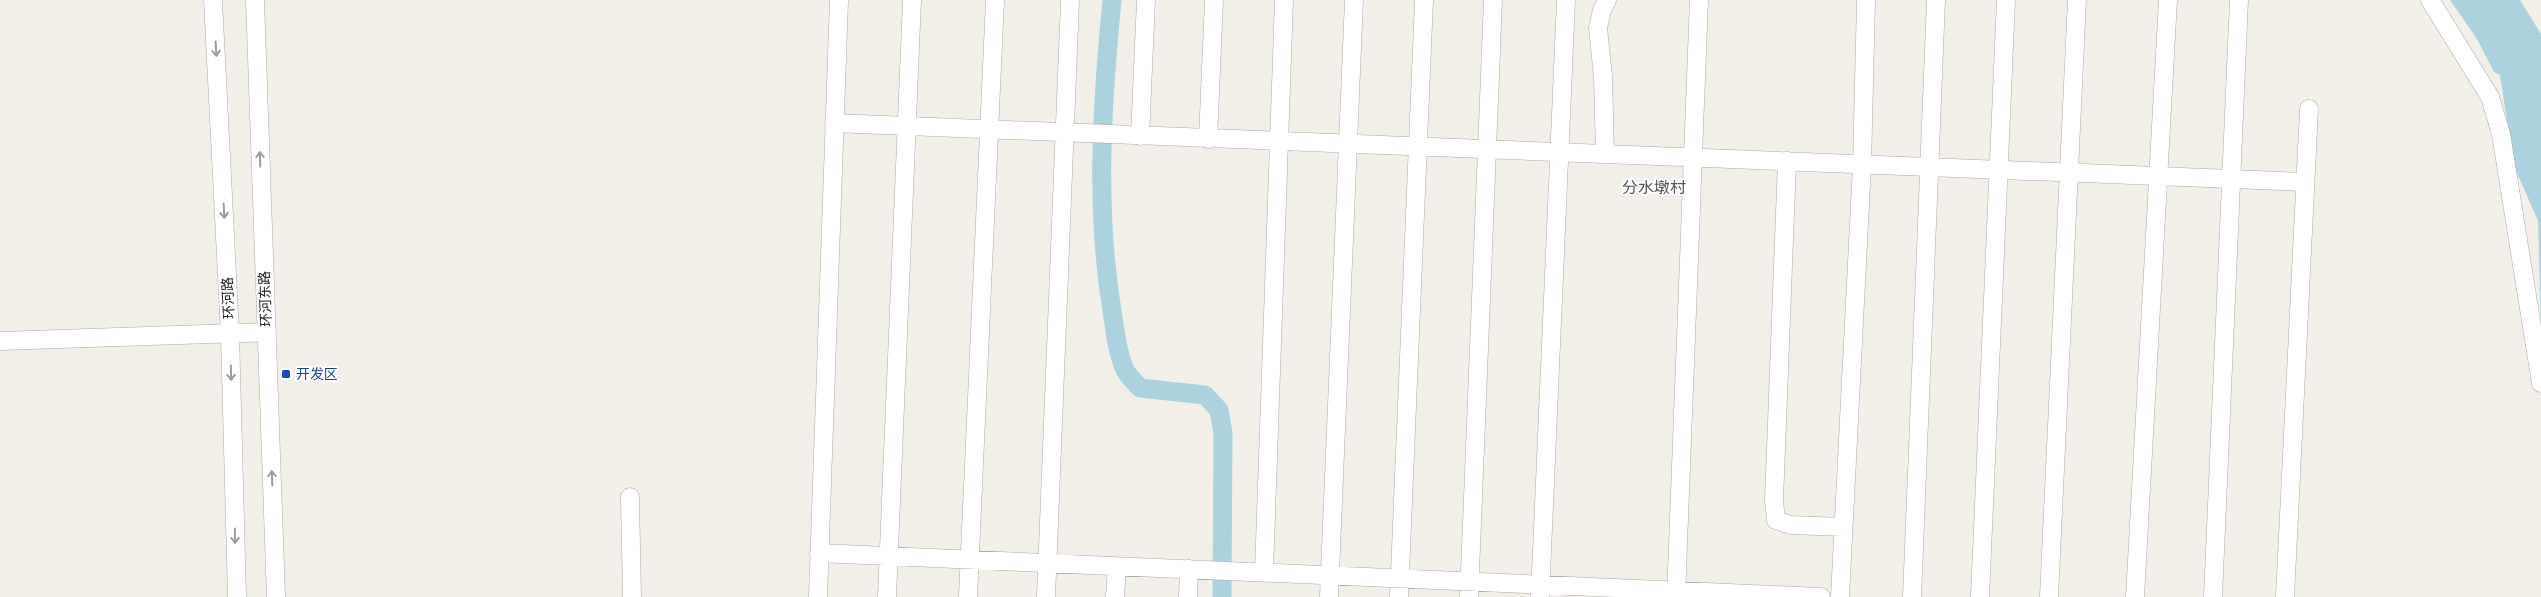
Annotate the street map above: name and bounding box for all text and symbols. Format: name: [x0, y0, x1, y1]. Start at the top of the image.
one-way arrow: [211, 40, 220, 56]
one-way arrow: [256, 151, 265, 167]
district label: 分水墩村: [1622, 177, 1686, 197]
one-way arrow: [219, 202, 229, 219]
street label: 环河东路: [255, 271, 275, 327]
street label: 环河路: [218, 277, 238, 319]
one-way arrow: [226, 365, 236, 381]
place label: 开发区: [296, 365, 338, 383]
marker: 开发区: [280, 368, 292, 380]
one-way arrow: [267, 471, 276, 487]
one-way arrow: [230, 528, 240, 544]

